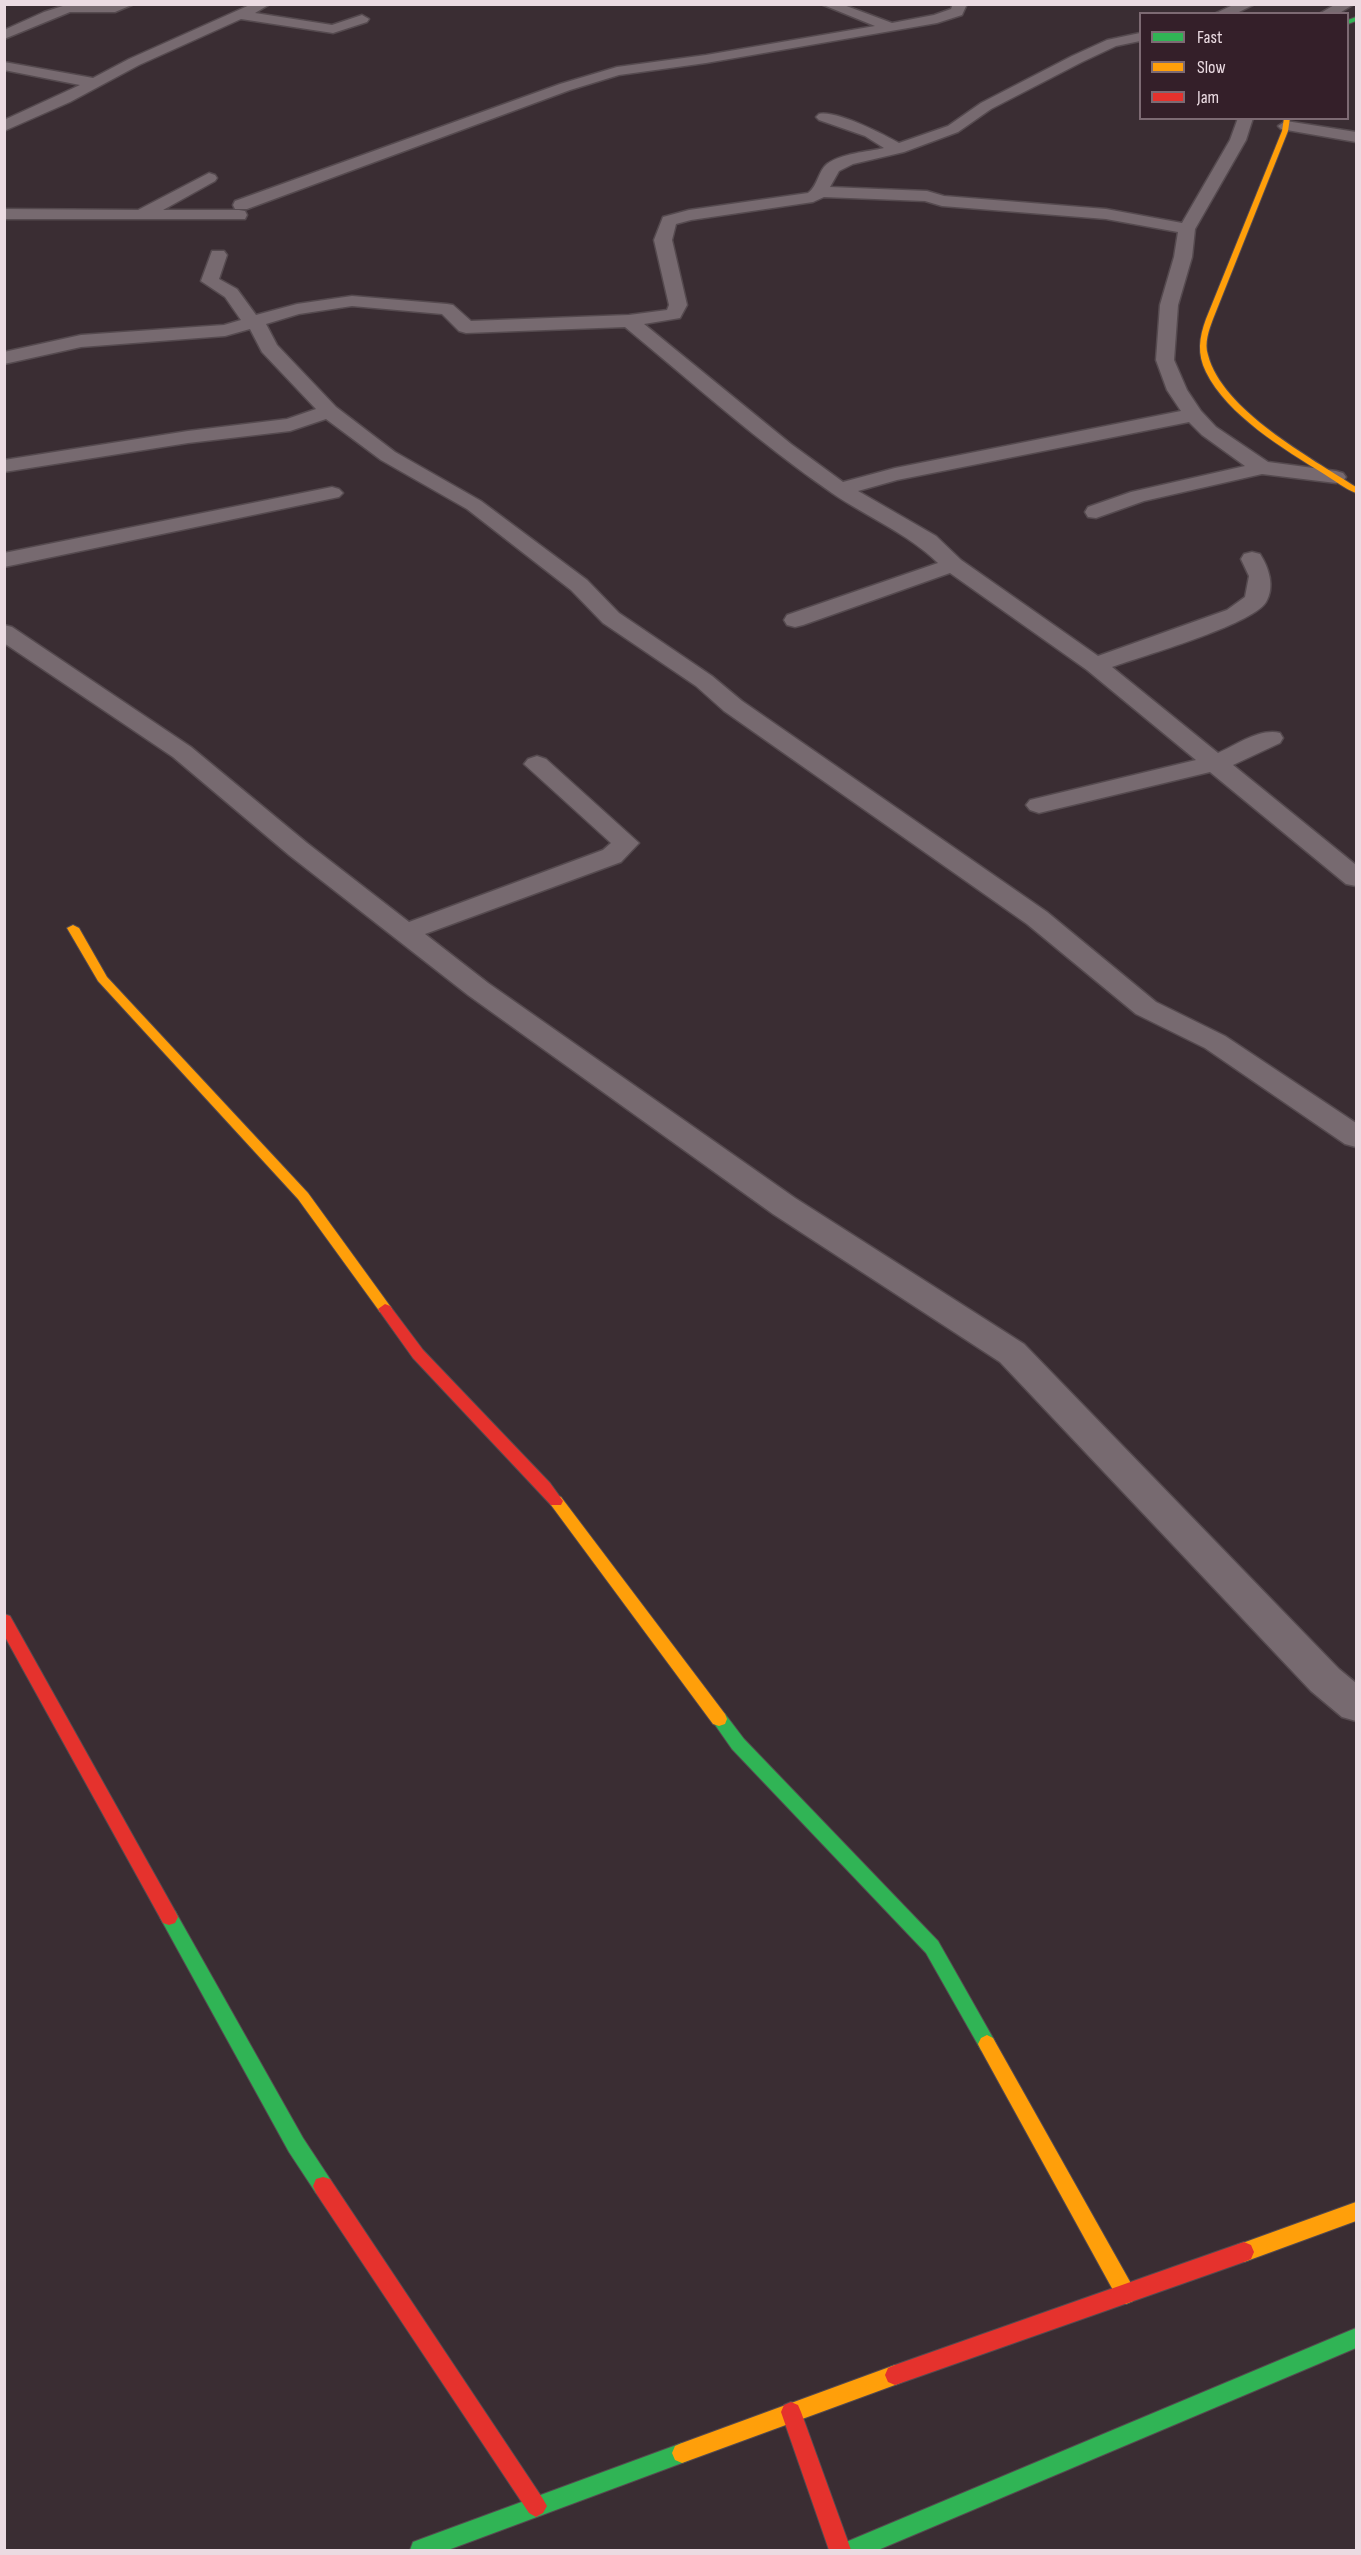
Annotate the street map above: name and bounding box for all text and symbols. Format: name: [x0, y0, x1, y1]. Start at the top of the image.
legend: [1139, 12, 1349, 120]
text: Fast: [1197, 27, 1222, 48]
text: Slow: [1197, 57, 1226, 78]
text: Jam: [1197, 87, 1219, 108]

